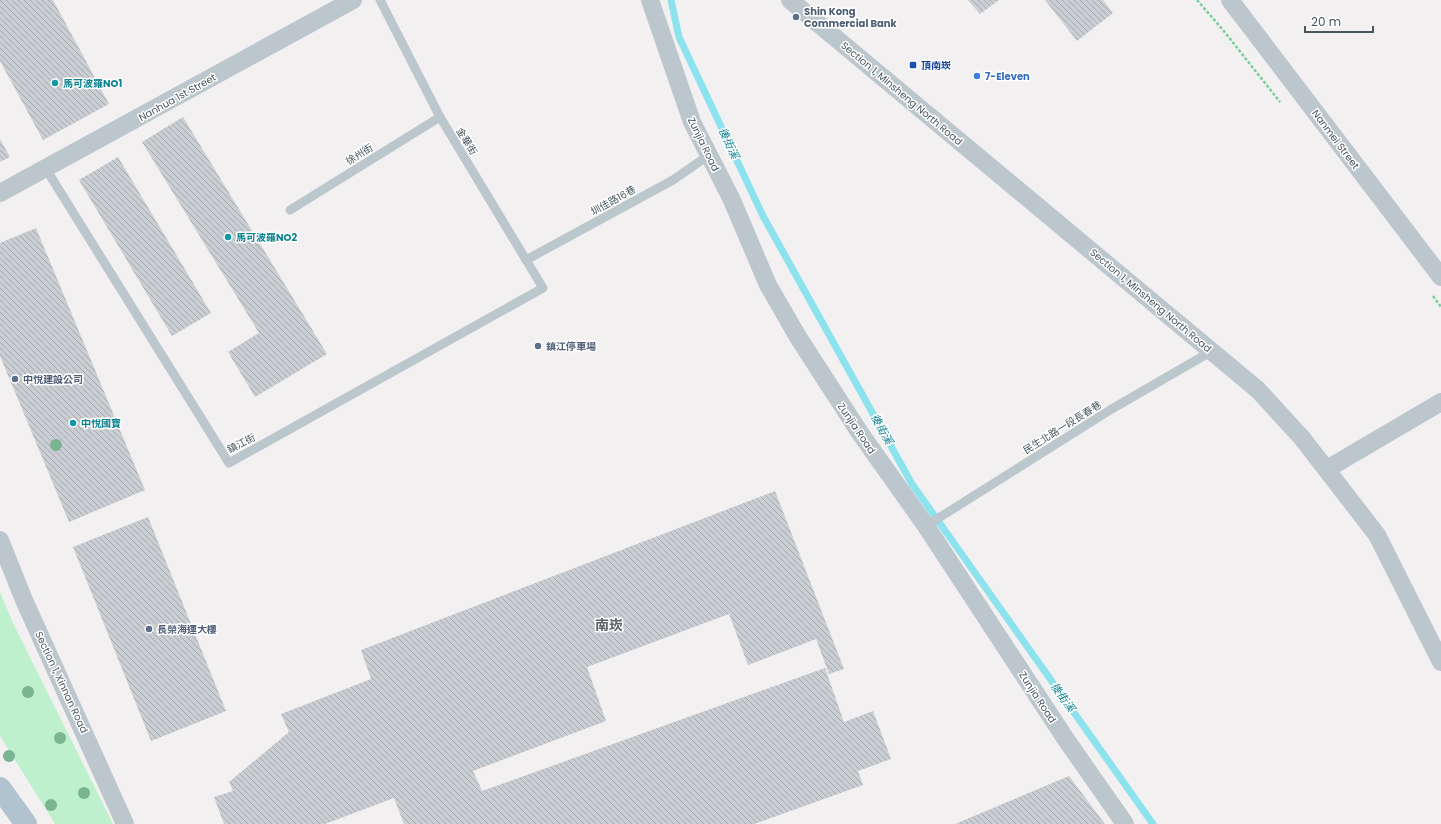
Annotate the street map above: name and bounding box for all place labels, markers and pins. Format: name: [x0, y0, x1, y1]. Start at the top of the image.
place label: Shin Kong Commercial Bank: [804, 4, 898, 31]
marker: Shin Kong Commercial Bank: [791, 12, 801, 22]
place label: 頂南崁: [921, 58, 951, 73]
marker: 頂南崁: [908, 60, 918, 70]
place label: 7-Eleven: [985, 69, 1030, 84]
marker: 7-Eleven: [972, 71, 982, 81]
place label: 馬可波羅NO1: [63, 76, 122, 91]
marker: 馬可波羅NO1: [50, 78, 60, 88]
place label: 馬可波羅NO2: [236, 230, 297, 245]
marker: 馬可波羅NO2: [223, 232, 233, 242]
place label: 鎮江停車場: [546, 339, 596, 354]
marker: 鎮江停車場: [533, 341, 543, 351]
place label: 中悅建設公司: [23, 372, 83, 387]
marker: 中悅建設公司: [10, 374, 20, 384]
place label: 中悅國寶: [81, 416, 121, 431]
marker: 中悅國寶: [68, 418, 78, 428]
place label: 長榮海運大樓: [157, 622, 217, 637]
marker: 長榮海運大樓: [144, 624, 154, 634]

